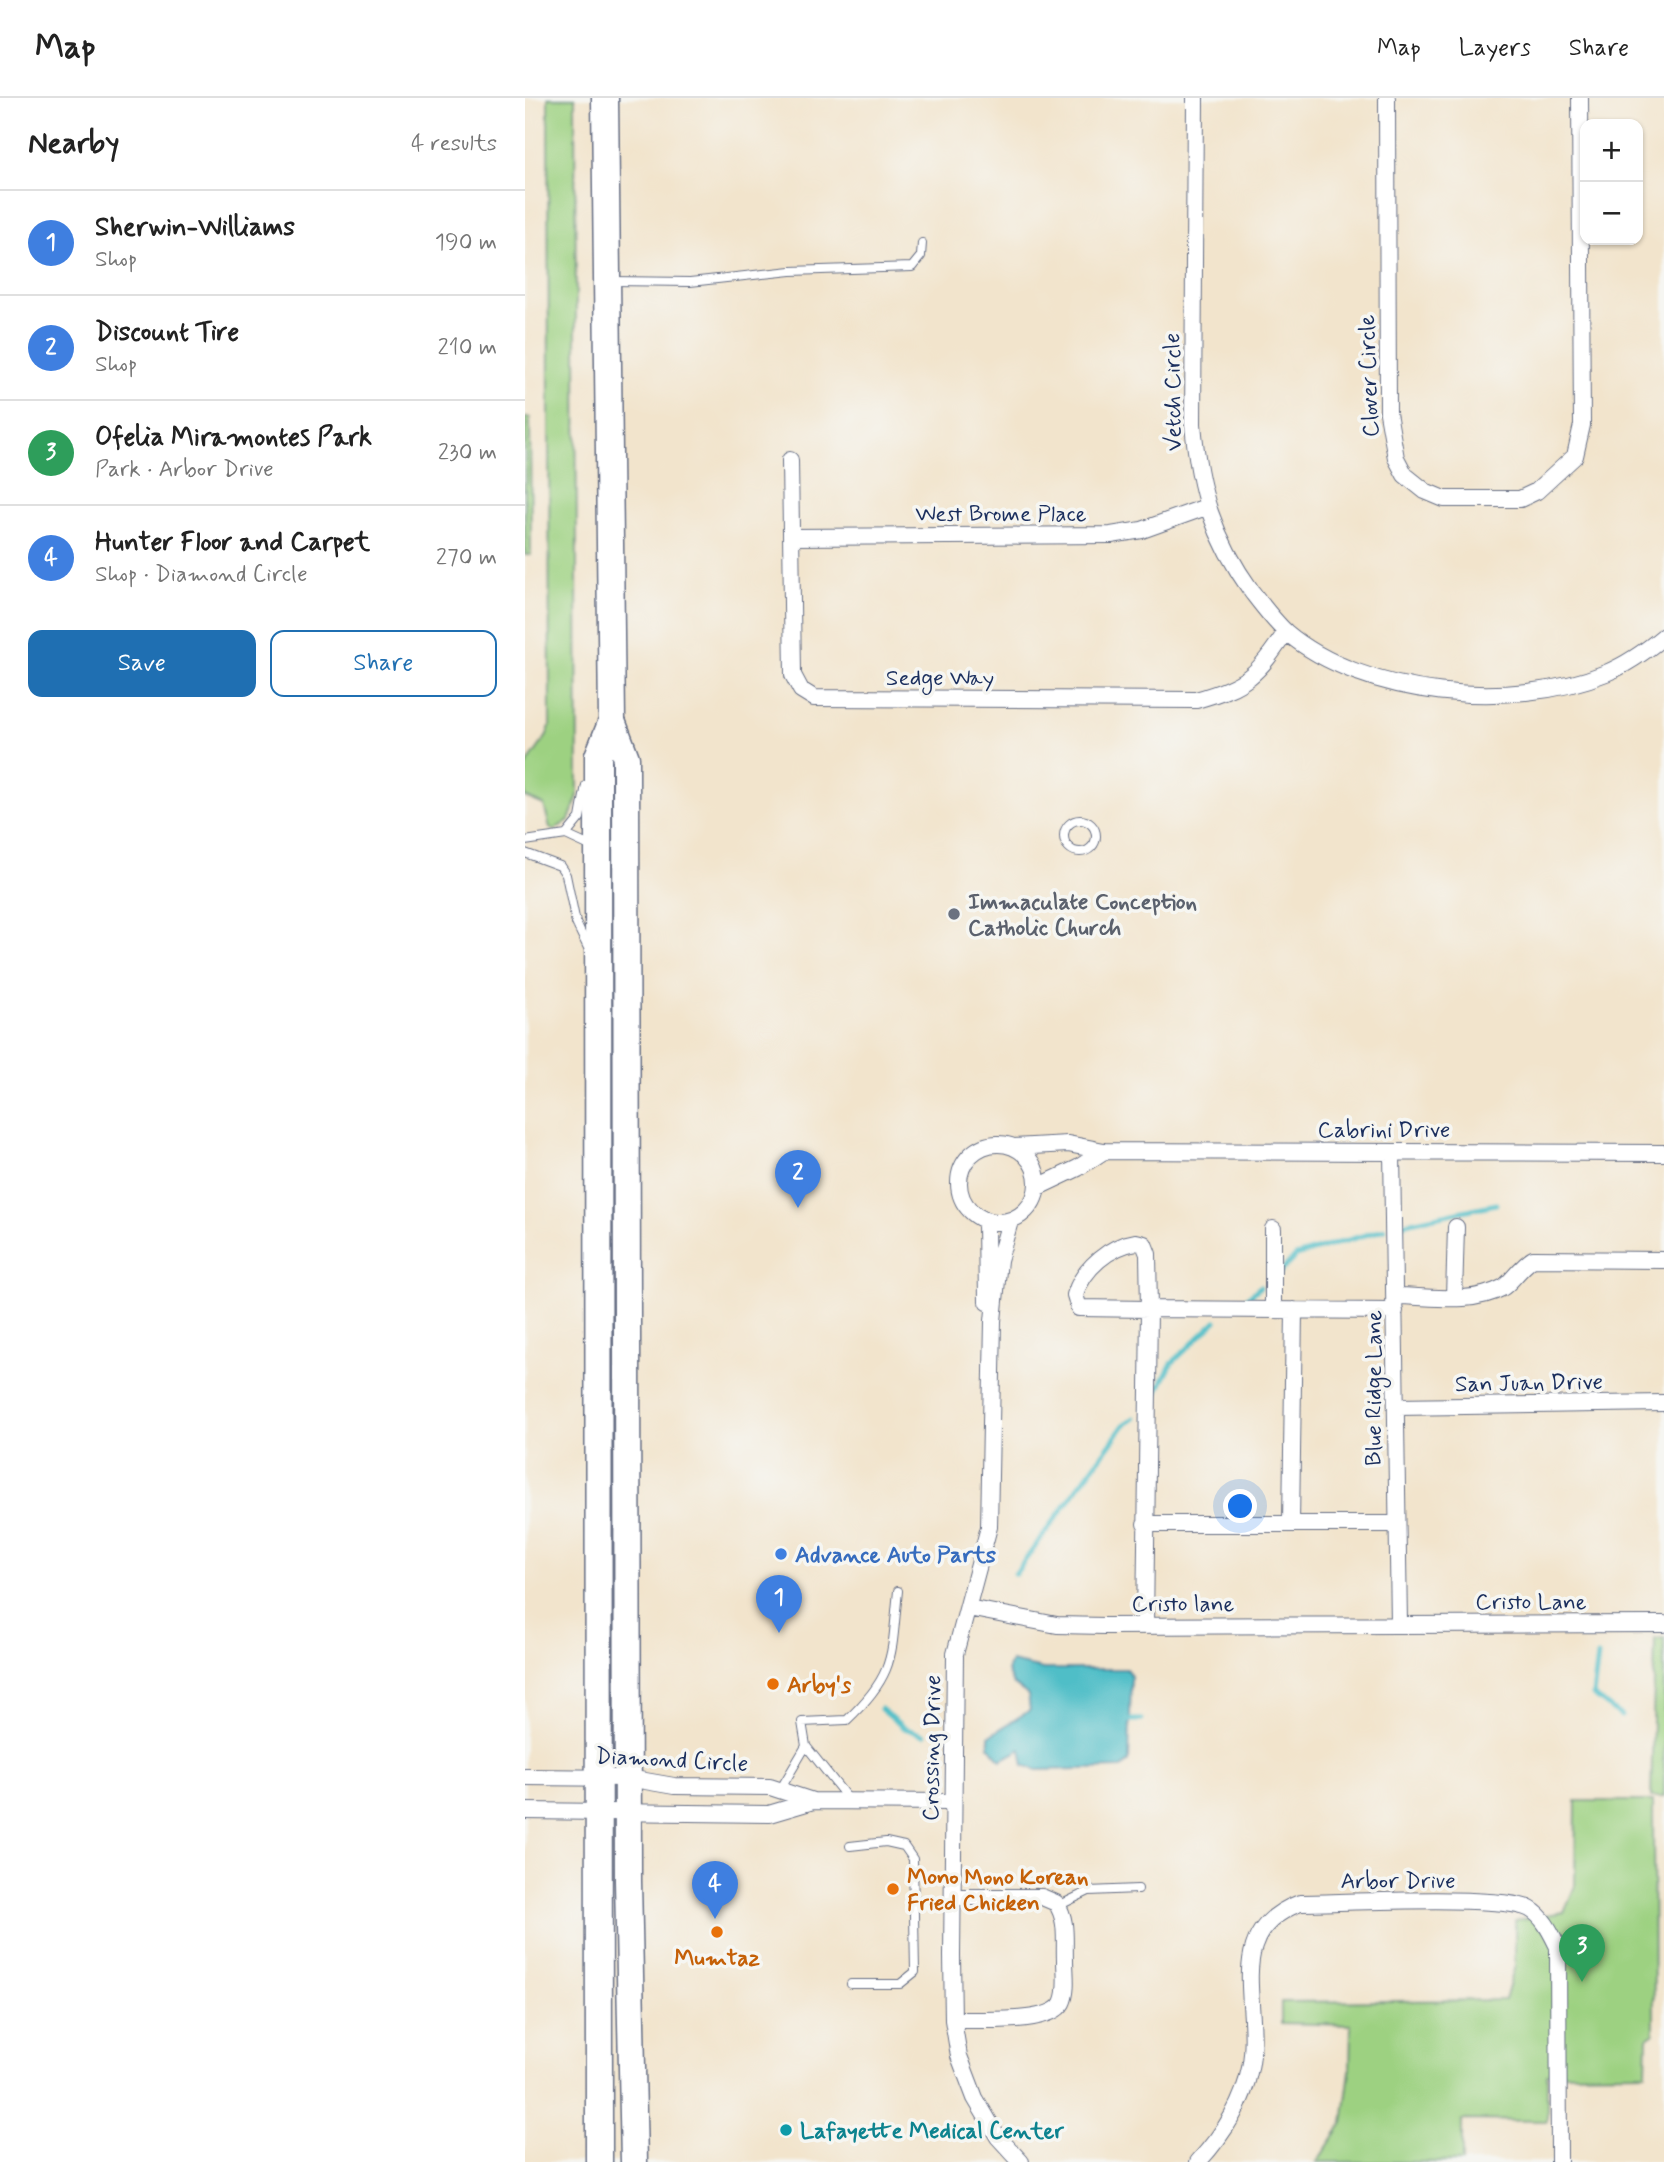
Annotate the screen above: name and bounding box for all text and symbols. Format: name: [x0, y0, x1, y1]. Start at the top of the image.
text: Map: [35, 26, 95, 70]
text: Map: [1377, 33, 1421, 64]
text: Layers: [1459, 33, 1531, 64]
text: Share: [1569, 33, 1629, 64]
map controls: [1580, 119, 1643, 245]
button: +: [1580, 119, 1643, 182]
text: Nearby: [28, 124, 119, 163]
text: 4 results: [411, 129, 497, 159]
button: −: [1580, 182, 1643, 245]
text: Sherwin-Williams: [95, 211, 295, 245]
text: 1: [46, 228, 56, 258]
text: 190 m: [435, 228, 497, 258]
text: Shop: [95, 245, 137, 275]
street label: Clover Circle: [1353, 314, 1387, 438]
text: Discount Tire: [95, 316, 239, 350]
street label: Vetch Circle: [1158, 332, 1190, 452]
text: 2: [45, 333, 57, 363]
text: 210 m: [437, 333, 497, 363]
text: Shop: [95, 350, 137, 380]
text: Ofelia Miramontes Park: [95, 421, 372, 455]
text: 3: [46, 438, 56, 468]
text: 230 m: [438, 438, 497, 468]
text: Park · Arbor Drive: [95, 455, 274, 485]
street label: West Brome Place: [915, 500, 1087, 530]
text: Hunter Floor and Carpet: [95, 526, 370, 560]
text: 4: [44, 543, 58, 573]
text: 270 m: [436, 543, 497, 573]
text: Shop · Diamond Circle: [95, 560, 308, 590]
button: Save: [28, 630, 256, 697]
button: Share: [270, 630, 497, 697]
street label: Sedge Way: [886, 664, 994, 696]
place label: Immaculate Conception Catholic Church: [968, 888, 1197, 944]
marker: Immaculate Conception Catholic Church: [946, 906, 962, 922]
street label: Cabrini Drive: [1318, 1116, 1450, 1146]
pin: 2: [775, 1150, 821, 1208]
street label: Blue Ridge Lane: [1360, 1310, 1392, 1466]
street label: San Juan Drive: [1455, 1368, 1603, 1400]
your location: [1223, 1489, 1257, 1523]
place label: Advance Auto Parts: [795, 1541, 997, 1571]
marker: Advance Auto Parts: [773, 1546, 789, 1562]
pin: 1: [756, 1575, 802, 1633]
street label: Cristo Lane: [1475, 1588, 1587, 1618]
street label: Cristo lane: [1132, 1590, 1235, 1620]
place label: Arby's: [787, 1671, 852, 1701]
street label: Crossing Drive: [917, 1675, 949, 1822]
marker: Arby's: [765, 1676, 781, 1692]
street label: Diamond Circle: [595, 1742, 749, 1780]
pin: 4: [692, 1861, 738, 1919]
place label: Mono Mono Korean Fried Chicken: [907, 1863, 1089, 1919]
street label: Arbor Drive: [1340, 1867, 1456, 1897]
marker: Mono Mono Korean Fried Chicken: [885, 1881, 901, 1897]
marker: Mumtaz: [709, 1924, 725, 1940]
pin: 3: [1559, 1924, 1605, 1982]
place label: Mumtaz: [674, 1944, 760, 1974]
place label: Lafayette Medical Center: [800, 2117, 1065, 2147]
marker: Lafayette Medical Center: [778, 2122, 794, 2138]

